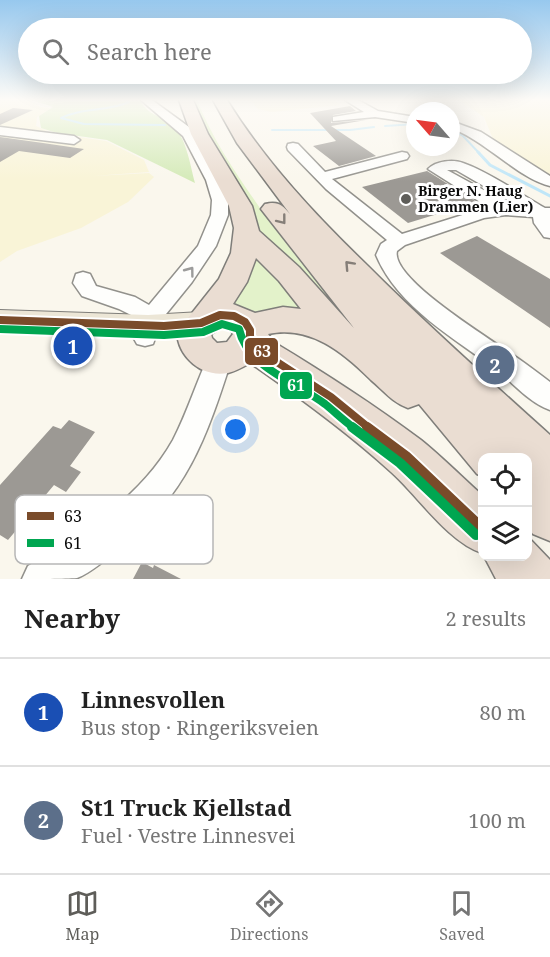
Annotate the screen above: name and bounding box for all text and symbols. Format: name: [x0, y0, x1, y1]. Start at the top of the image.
search box: [18, 18, 532, 84]
icon: search: [39, 35, 72, 68]
text: Search here: [87, 36, 212, 66]
north arrow: [406, 102, 460, 156]
place label: Birger N. Haug Drammen (Lier): [418, 181, 533, 216]
marker: Birger N. Haug Drammen (Lier): [399, 192, 413, 206]
one-way arrow: [274, 213, 285, 224]
one-way arrow: [345, 261, 356, 271]
one-way arrow: [182, 266, 193, 277]
pin: 1: [54, 324, 92, 368]
line badge: 63: [244, 337, 279, 366]
text: 63: [253, 340, 271, 362]
pin: 2: [476, 342, 514, 388]
line badge: 61: [279, 371, 313, 400]
text: 61: [287, 374, 305, 396]
your location: [221, 415, 250, 444]
map controls: [478, 453, 532, 561]
button: locate: [478, 453, 532, 507]
legend: [15, 495, 213, 564]
text: 63: [64, 505, 82, 527]
button: layers: [478, 507, 532, 561]
text: 61: [64, 532, 82, 554]
text: Nearby: [24, 600, 120, 636]
text: 2 results: [446, 605, 526, 632]
text: Linnesvollen: [81, 684, 225, 714]
text: 1: [38, 699, 49, 726]
text: 80 m: [480, 699, 526, 726]
text: Bus stop · Ringeriksveien: [81, 714, 319, 741]
text: St1 Truck Kjellstad: [81, 792, 291, 822]
text: 2: [38, 807, 49, 834]
text: 100 m: [468, 807, 526, 834]
text: Fuel · Vestre Linnesvei: [81, 822, 295, 849]
tab: Map: [65, 887, 99, 945]
tab: Directions: [230, 887, 308, 945]
tab: Saved: [439, 887, 485, 945]

